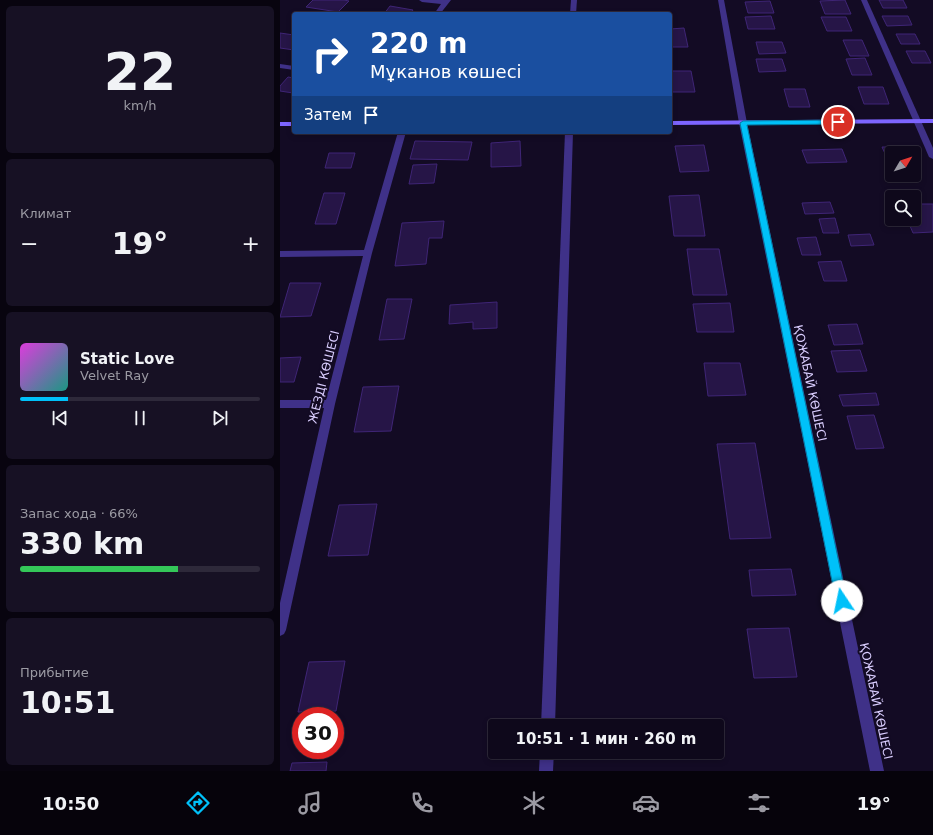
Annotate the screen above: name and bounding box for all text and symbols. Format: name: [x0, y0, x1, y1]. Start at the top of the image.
text: 220 m: [370, 27, 467, 60]
icon: right: [304, 28, 356, 80]
text: 22: [104, 42, 176, 102]
text: Мұканов көшесі: [370, 61, 522, 82]
text: km/h: [124, 98, 156, 113]
icon: arrive: [360, 104, 382, 126]
pin: [821, 105, 855, 139]
text: Затем: [304, 106, 352, 124]
icon: arrive: [827, 111, 849, 133]
north arrow: [885, 146, 921, 182]
map controls: [885, 146, 921, 226]
button: search: [885, 190, 921, 226]
text: Климат: [20, 206, 71, 221]
text: 19°: [112, 226, 168, 261]
text: −: [20, 231, 38, 256]
text: +: [242, 231, 260, 256]
street label: ҚОЖАБАЙ КӨШЕСІ: [791, 323, 830, 442]
street label: ЖЕЗДІ КӨШЕСІ: [306, 329, 342, 425]
text: Static Love: [80, 350, 174, 368]
text: Velvet Ray: [80, 368, 149, 383]
icon: previous: [49, 407, 71, 429]
icon: pause: [129, 407, 151, 429]
icon: next: [209, 407, 231, 429]
text: Запас хода · 66%: [20, 506, 138, 521]
text: 330 km: [20, 526, 144, 561]
position arrow: [821, 580, 863, 622]
street label: ҚОЖАБАЙ КӨШЕСІ: [857, 641, 896, 760]
text: Прибытие: [20, 665, 89, 680]
text: 10:51: [20, 685, 116, 720]
speed limit sign: 30: [292, 707, 344, 759]
text: 10:51 · 1 мин · 260 m: [516, 730, 697, 748]
icon: directions: [184, 789, 212, 817]
icon: music: [296, 789, 324, 817]
icon: phone: [408, 789, 436, 817]
icon: climate: [520, 789, 548, 817]
icon: car: [632, 789, 660, 817]
icon: filters: [745, 789, 773, 817]
text: 10:50: [42, 793, 99, 814]
text: 19°: [857, 793, 891, 814]

